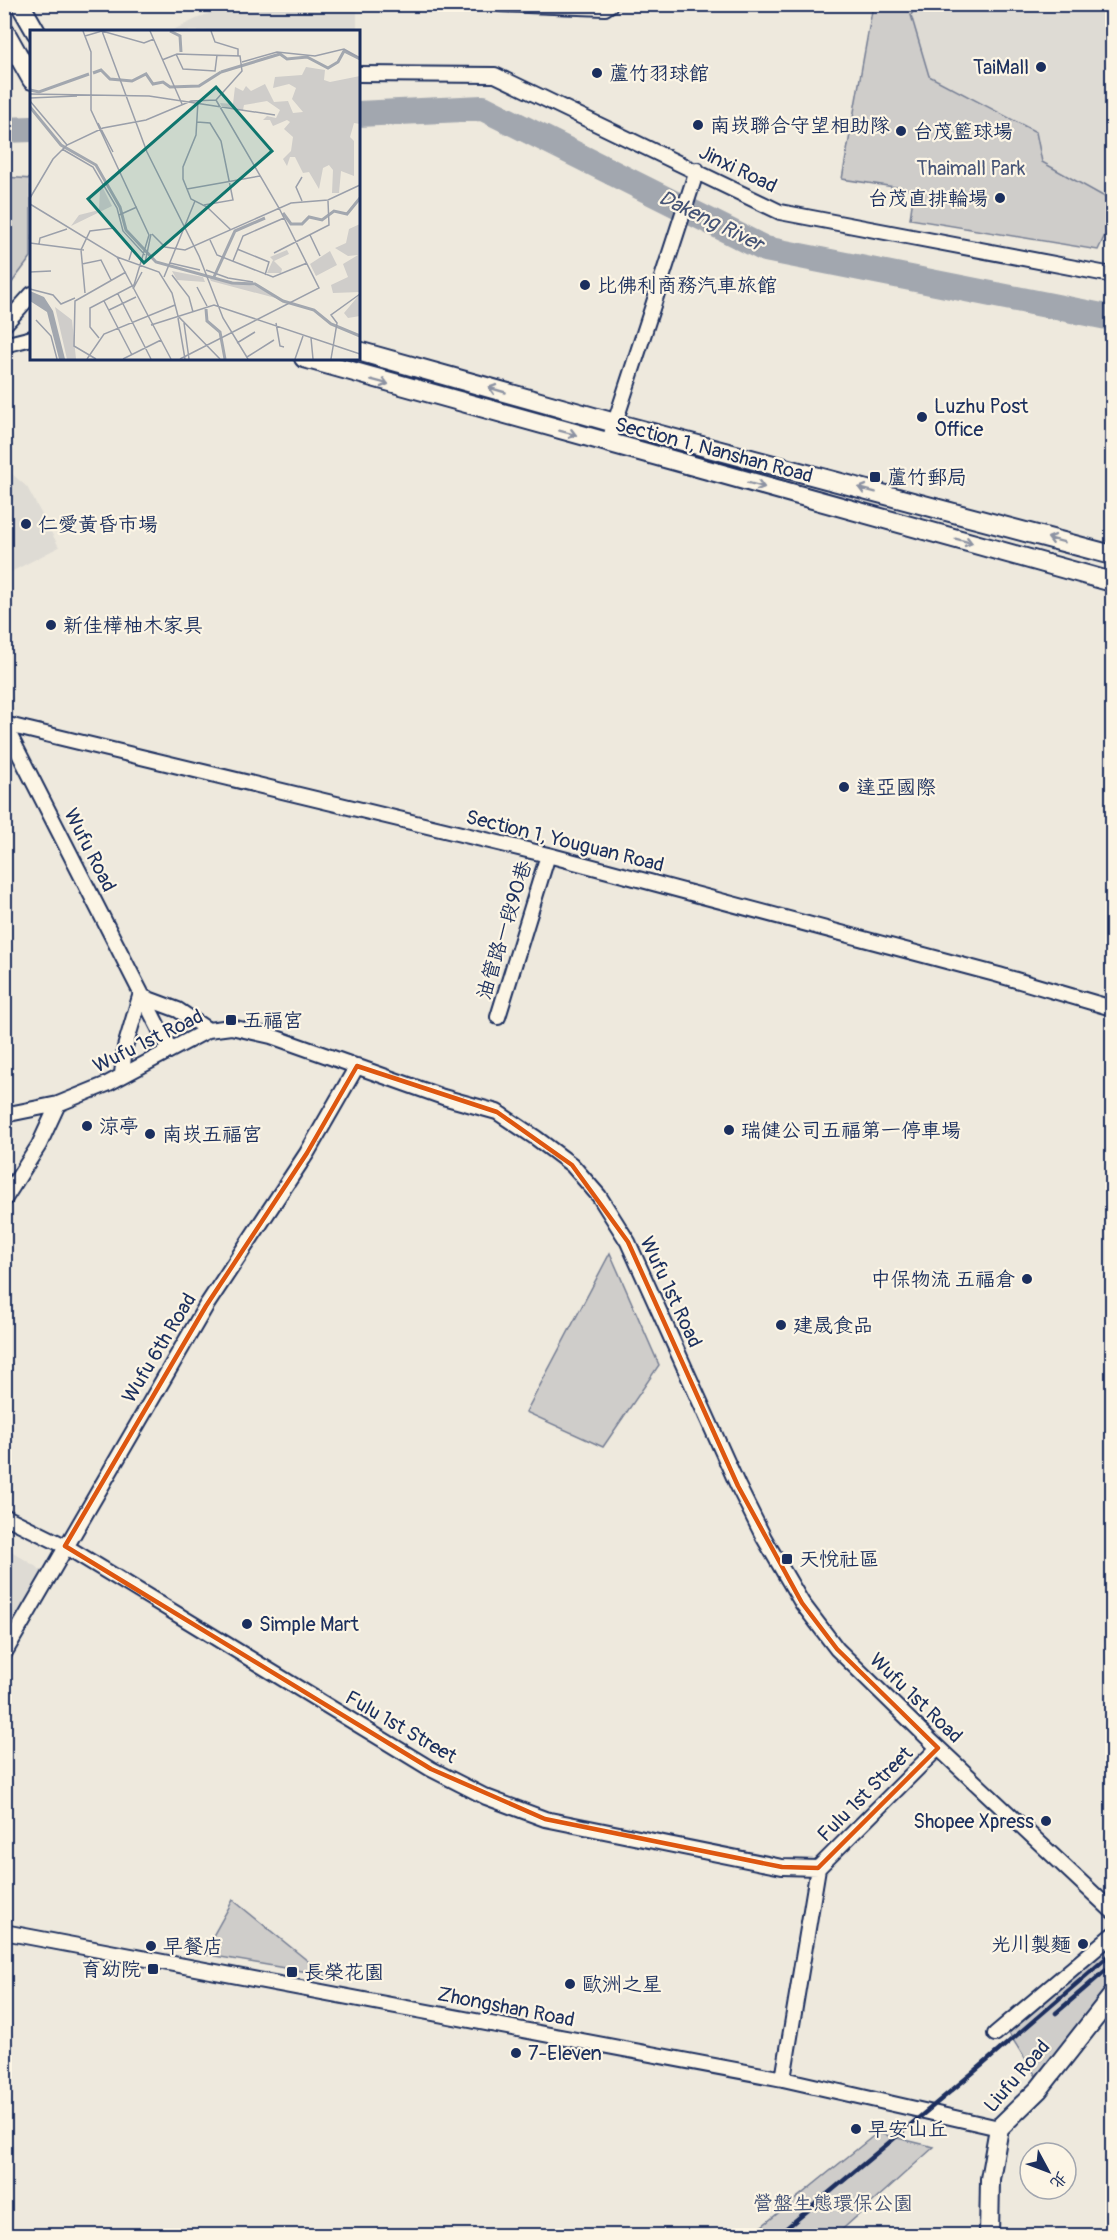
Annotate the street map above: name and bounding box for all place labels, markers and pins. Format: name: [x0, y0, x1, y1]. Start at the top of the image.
place label: TaiMall: [973, 55, 1029, 80]
marker: TaiMall: [1034, 60, 1048, 74]
place label: 蘆竹羽球館: [609, 61, 709, 86]
marker: 蘆竹羽球館: [590, 66, 604, 80]
place label: 南崁聯合守望相助隊: [710, 113, 890, 138]
marker: 南崁聯合守望相助隊: [691, 118, 705, 132]
place label: 台茂籃球場: [913, 119, 1013, 144]
marker: 台茂籃球場: [894, 124, 908, 138]
place label: 台茂直排輪場: [868, 186, 988, 211]
marker: 台茂直排輪場: [993, 191, 1007, 205]
place label: 比佛利商務汽車旅館: [597, 273, 777, 298]
marker: 比佛利商務汽車旅館: [578, 278, 592, 292]
place label: Luzhu Post Office: [934, 394, 1029, 442]
marker: Luzhu Post Office: [915, 410, 929, 424]
place label: 蘆竹郵局: [887, 465, 967, 490]
marker: 蘆竹郵局: [868, 470, 882, 484]
place label: 仁愛黃昏市場: [38, 512, 158, 537]
marker: 仁愛黃昏市場: [19, 517, 33, 531]
place label: 新佳樺柚木家具: [63, 613, 203, 638]
marker: 新佳樺柚木家具: [44, 618, 58, 632]
place label: 達亞國際: [856, 775, 936, 800]
marker: 達亞國際: [837, 780, 851, 794]
place label: 五福宮: [243, 1008, 303, 1033]
marker: 五福宮: [224, 1013, 238, 1027]
place label: 涼亭: [99, 1114, 139, 1139]
place label: 瑞健公司五福第一停車場: [741, 1118, 961, 1143]
marker: 涼亭: [80, 1119, 94, 1133]
place label: 南崁五福宮: [162, 1122, 262, 1147]
marker: 瑞健公司五福第一停車場: [722, 1123, 736, 1137]
marker: 南崁五福宮: [143, 1127, 157, 1141]
place label: 中保物流 五福倉: [871, 1267, 1015, 1292]
marker: 中保物流 五福倉: [1020, 1272, 1034, 1286]
place label: 建晟食品: [793, 1313, 873, 1338]
marker: 建晟食品: [774, 1318, 788, 1332]
place label: 天悅社區: [799, 1547, 879, 1572]
marker: 天悅社區: [780, 1552, 794, 1566]
place label: Simple Mart: [259, 1612, 360, 1637]
marker: Simple Mart: [240, 1617, 254, 1631]
place label: Shopee Xpress: [913, 1809, 1034, 1834]
marker: Shopee Xpress: [1039, 1814, 1053, 1828]
place label: 光川製麵: [991, 1932, 1071, 1957]
place label: 早餐店: [163, 1934, 223, 1959]
marker: 光川製麵: [1076, 1937, 1090, 1951]
marker: 早餐店: [144, 1939, 158, 1953]
place label: 育幼院: [81, 1957, 141, 1982]
place label: 長榮花園: [304, 1960, 384, 1985]
marker: 育幼院: [146, 1962, 160, 1976]
marker: 長榮花園: [285, 1965, 299, 1979]
place label: 歐洲之星: [582, 1972, 662, 1997]
marker: 歐洲之星: [563, 1977, 577, 1991]
place label: 7-Eleven: [528, 2041, 602, 2066]
marker: 7-Eleven: [509, 2046, 523, 2060]
place label: 早安山丘: [868, 2117, 948, 2142]
marker: 早安山丘: [849, 2122, 863, 2136]

